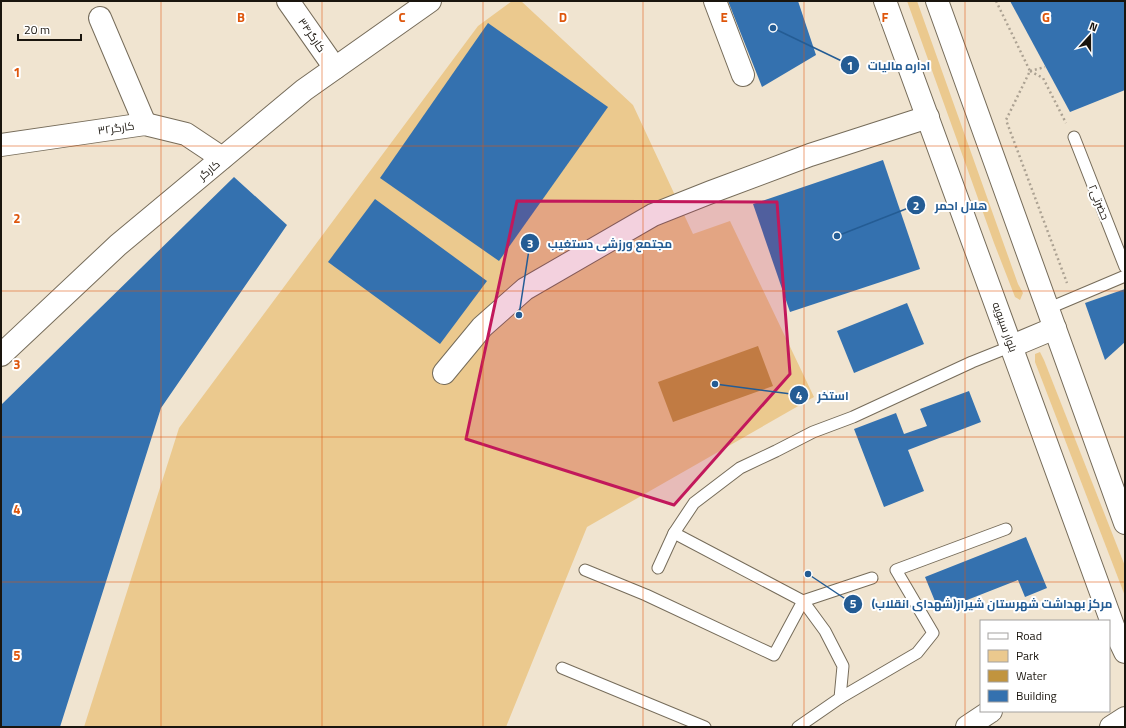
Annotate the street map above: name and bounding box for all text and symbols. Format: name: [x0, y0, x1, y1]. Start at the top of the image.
text: B: [237, 7, 245, 27]
text: C: [398, 7, 406, 27]
text: D: [559, 7, 567, 27]
text: E: [720, 7, 728, 27]
text: F: [882, 7, 889, 27]
text: G: [1042, 7, 1050, 27]
street label: کارگر۳۴: [294, 15, 330, 55]
scale bar: [18, 16, 81, 42]
north arrow: [1070, 16, 1110, 56]
text: N: [1087, 18, 1100, 35]
text: 20 m: [24, 20, 50, 39]
callout: اداره مالیات: [840, 53, 939, 77]
text: 1: [847, 56, 853, 75]
text: اداره مالیات: [868, 56, 930, 75]
text: 1: [13, 62, 21, 82]
street label: کارگر۳۲: [97, 117, 136, 138]
street label: کارگر: [194, 156, 223, 184]
street label: حضرتی۲: [1085, 182, 1113, 222]
callout: هلال احمر: [906, 193, 995, 217]
text: 2: [913, 196, 919, 215]
text: هلال احمر: [934, 196, 987, 215]
text: 2: [13, 208, 21, 228]
callout: مجتمع ورزشی دستغیب: [520, 231, 680, 255]
text: 3: [527, 234, 533, 253]
text: مجتمع ورزشی دستغیب: [548, 234, 672, 253]
street label: بلوار سیبویه: [989, 300, 1021, 354]
text: 3: [13, 354, 21, 374]
callout: استخر: [789, 383, 857, 407]
text: 4: [796, 386, 803, 405]
text: استخر: [816, 386, 849, 405]
text: 4: [13, 499, 21, 519]
callout: مرکز بهداشت شهرستان شیراز(شهدای انقلاب): [843, 592, 1120, 616]
text: 5: [850, 594, 857, 613]
text: مرکز بهداشت شهرستان شیراز(شهدای انقلاب): [871, 594, 1113, 613]
legend: [980, 620, 1110, 712]
text: Road: [1016, 626, 1042, 645]
text: 5: [13, 645, 21, 665]
text: Park: [1016, 646, 1039, 665]
text: Water: [1016, 666, 1047, 685]
text: Building: [1016, 686, 1057, 705]

